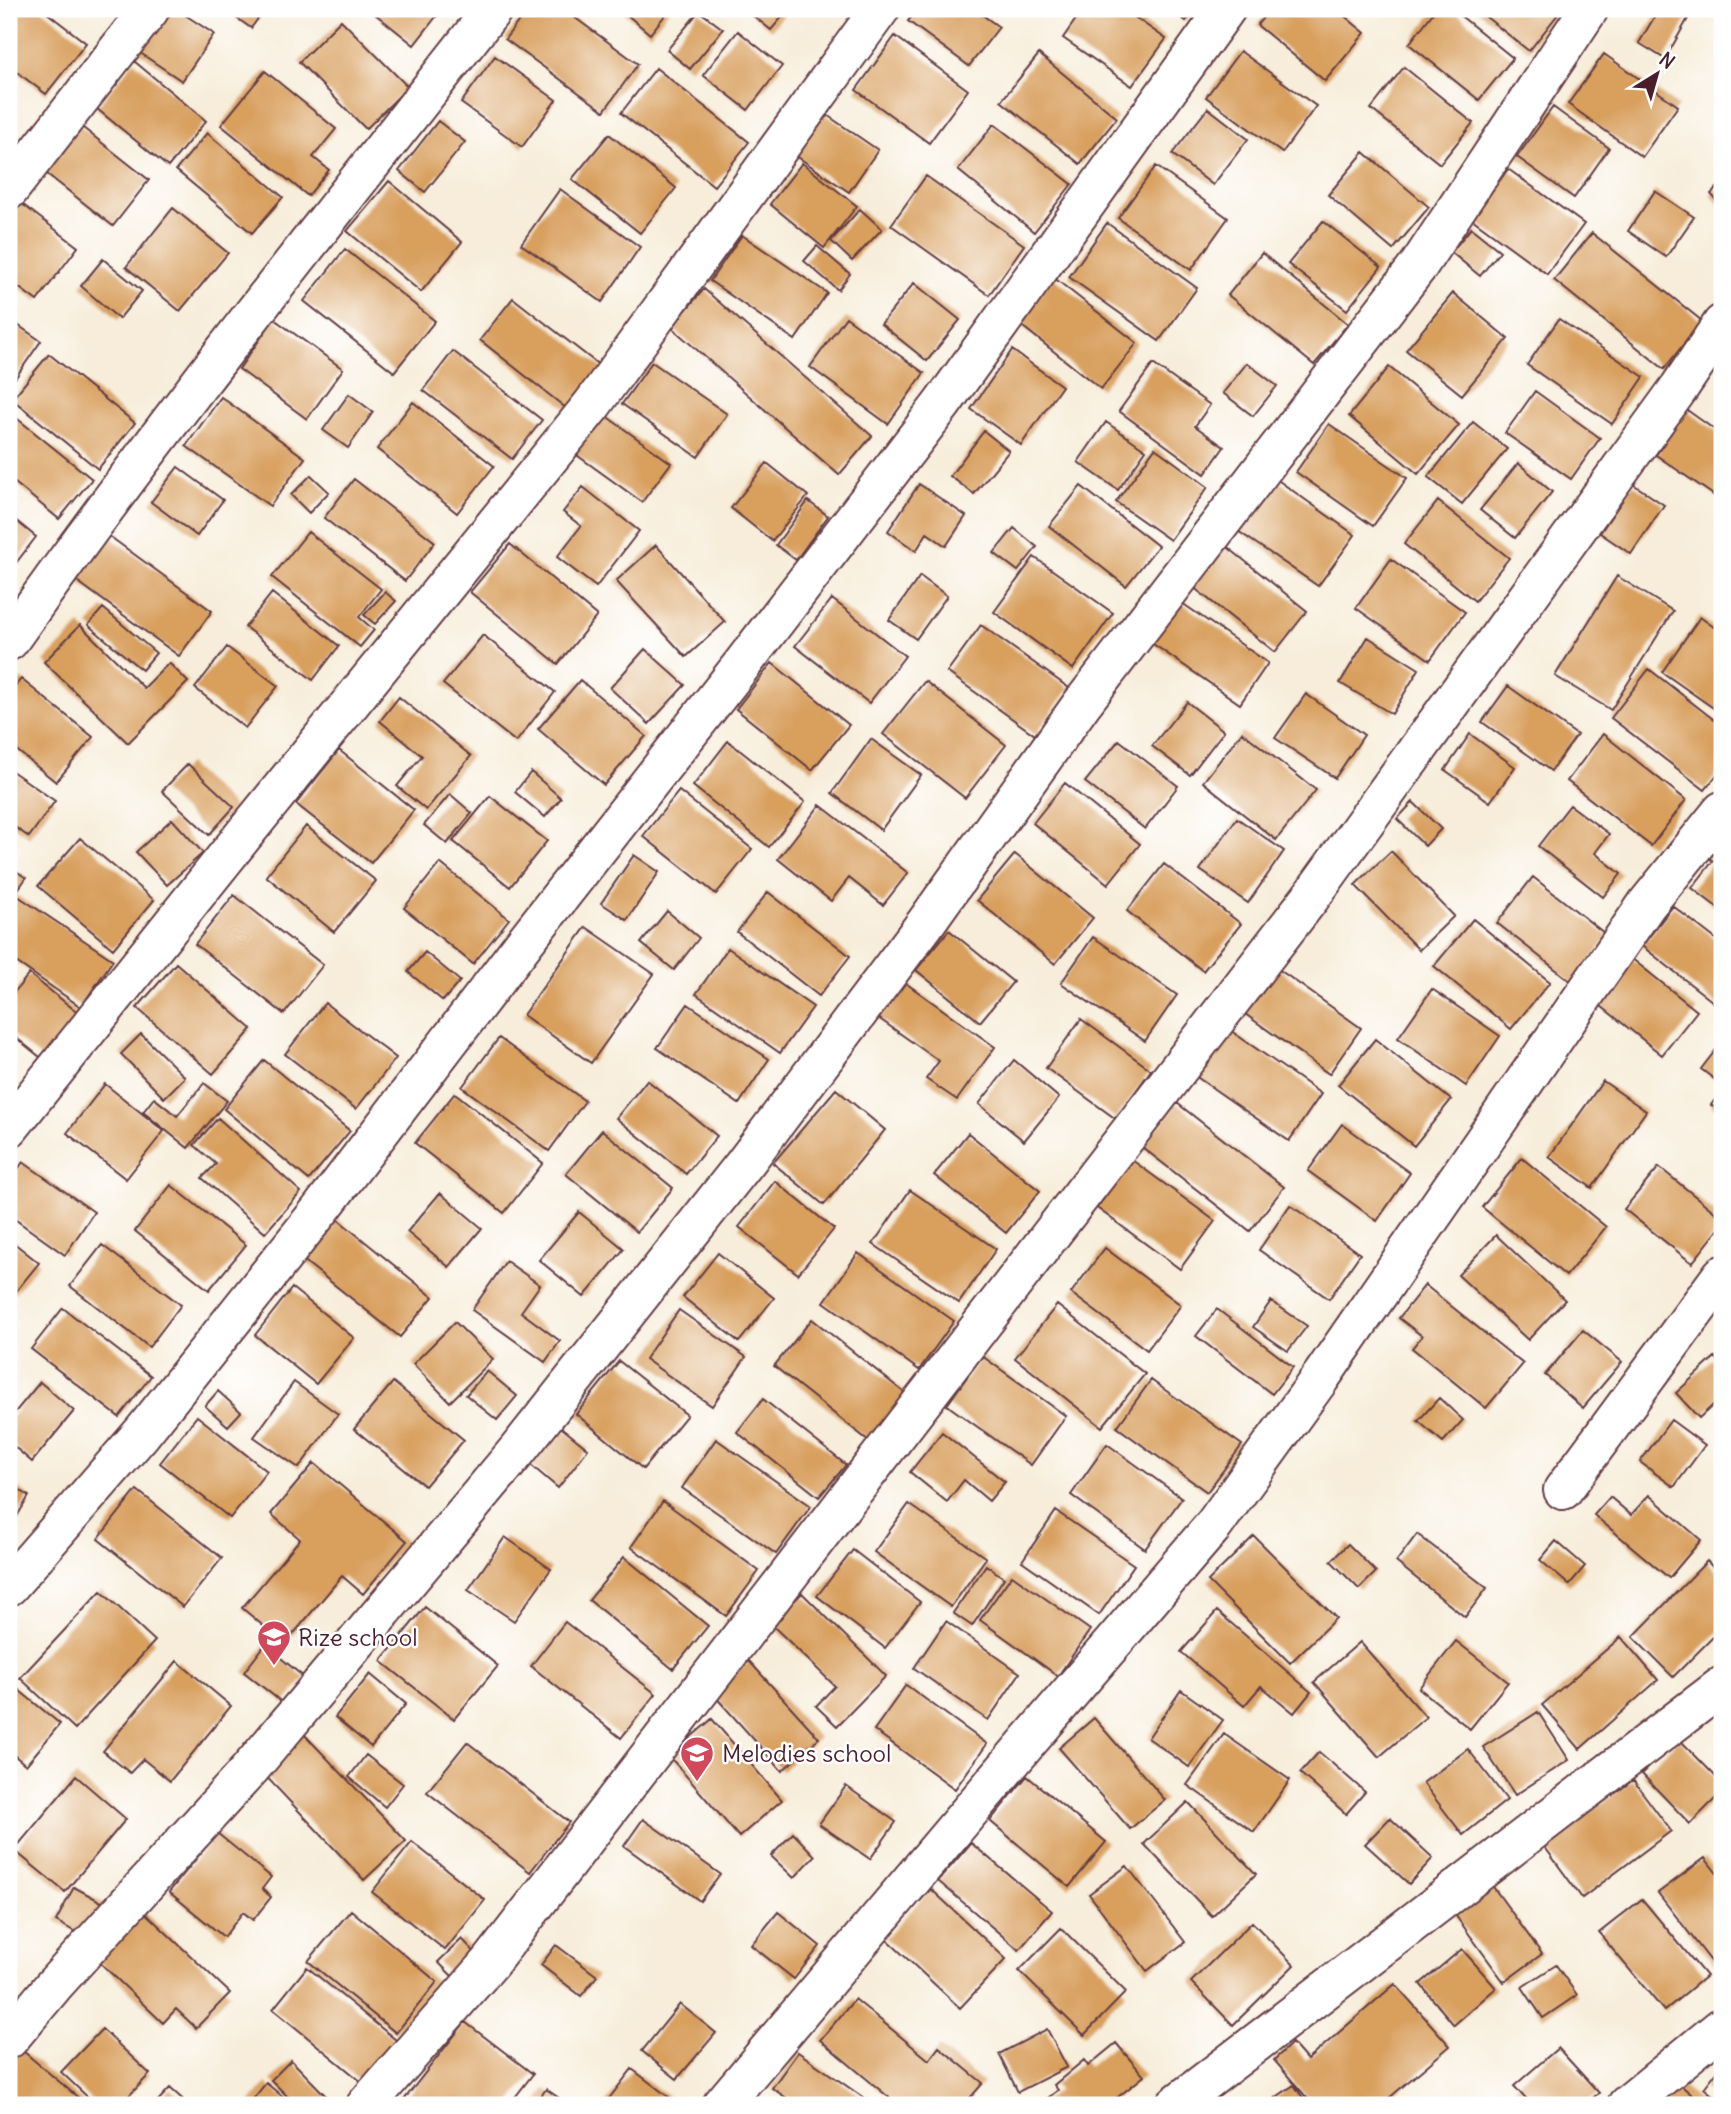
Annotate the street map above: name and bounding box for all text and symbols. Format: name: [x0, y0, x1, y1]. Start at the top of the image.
north arrow: [1622, 38, 1692, 108]
text: N: [1655, 47, 1680, 74]
school or university icon: Rize school: [255, 1618, 293, 1667]
place label: Rize school: [298, 1622, 418, 1652]
school or university icon: Melodies school: [678, 1734, 716, 1783]
place label: Melodies school: [722, 1738, 892, 1768]

